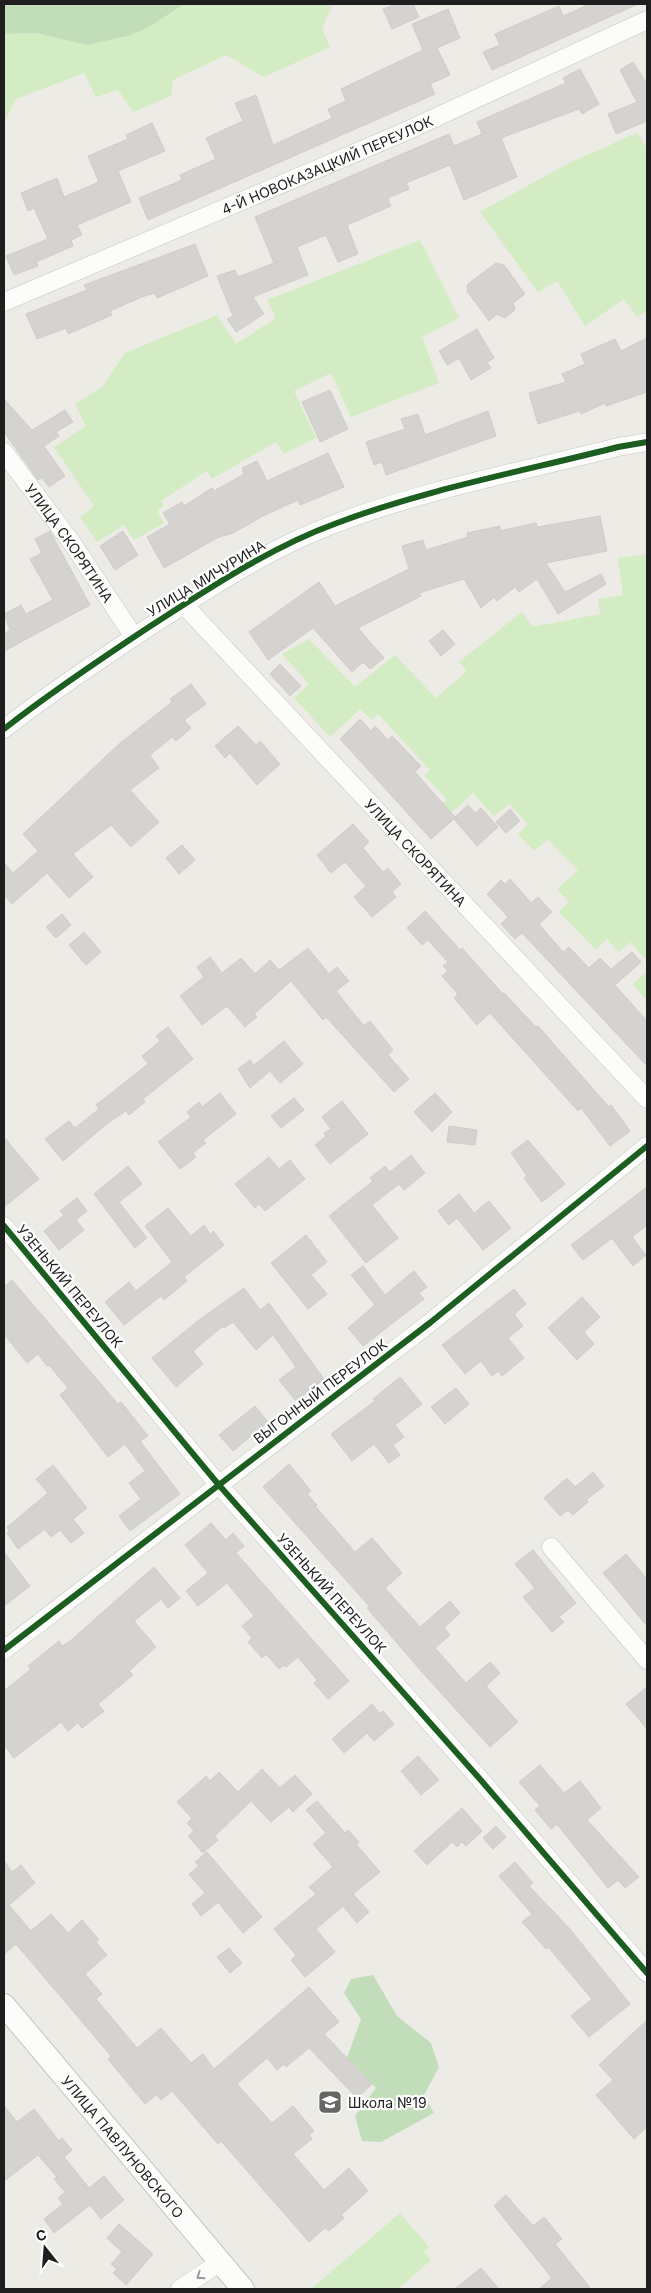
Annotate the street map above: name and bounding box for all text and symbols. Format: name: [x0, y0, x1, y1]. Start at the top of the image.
street label: 4-Й НОВОКАЗАЦКИЙ ПЕРЕУЛОК: [219, 111, 436, 217]
street label: УЛИЦА СКОРЯТИНА: [22, 480, 117, 606]
street label: УЛИЦА МИЧУРИНА: [144, 536, 268, 620]
street label: УЛИЦА СКОРЯТИНА: [361, 795, 470, 910]
street label: УЗЕНЬКИЙ ПЕРЕУЛОК: [14, 1220, 128, 1351]
street label: ВЫГОННЫЙ ПЕРЕУЛОК: [249, 1334, 391, 1447]
street label: УЗЕНЬКИЙ ПЕРЕУЛОК: [274, 1529, 391, 1657]
street label: УЛИЦА ПАВЛУНОВСКОГО: [58, 2072, 188, 2221]
school or university icon: Школа №19: [317, 2089, 343, 2115]
place label: Школа №19: [348, 2094, 427, 2111]
north arrow: [20, 2223, 70, 2273]
text: С: [34, 2225, 48, 2245]
one-way arrow: [196, 2270, 206, 2279]

